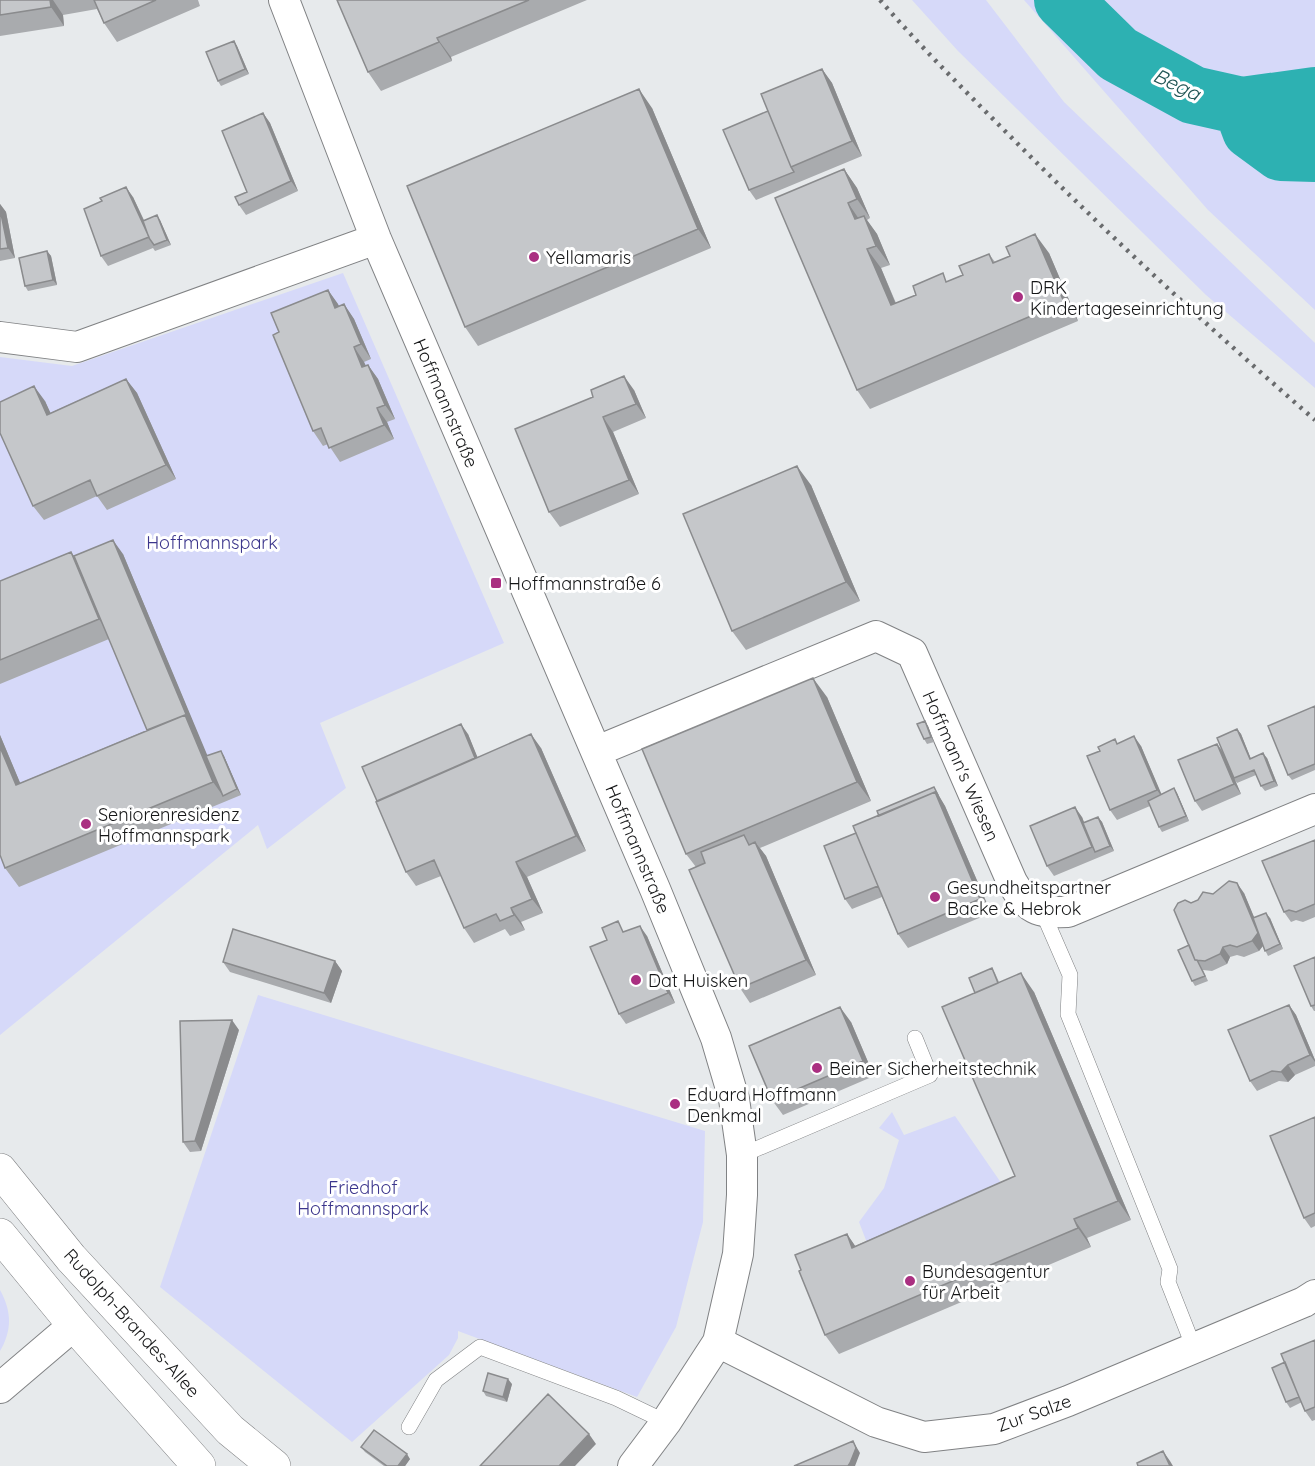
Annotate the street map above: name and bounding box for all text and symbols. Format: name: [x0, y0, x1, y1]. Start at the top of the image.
water label: Bega: [1150, 62, 1206, 106]
place label: Yellamaris: [546, 246, 631, 269]
marker: Yellamaris: [527, 250, 541, 264]
place label: DRK Kindertageseinrichtung: [1030, 276, 1224, 320]
marker: DRK Kindertageseinrichtung: [1011, 290, 1025, 304]
street label: Hoffmannstraße: [408, 335, 484, 471]
park label: Hoffmannspark: [146, 531, 278, 554]
place label: Hoffmannstraße 6: [508, 572, 661, 595]
marker: Hoffmannstraße 6: [489, 576, 503, 590]
street label: Hoffmann's Wiesen: [918, 687, 1004, 845]
street label: Hoffmannstraße: [600, 781, 676, 917]
place label: Seniorenresidenz Hoffmannspark: [98, 803, 240, 847]
marker: Seniorenresidenz Hoffmannspark: [79, 817, 93, 831]
place label: Gesundheitspartner Backe & Hebrok: [947, 876, 1111, 920]
marker: Gesundheitspartner Backe & Hebrok: [928, 890, 942, 904]
place label: Dat Huisken: [648, 969, 748, 992]
marker: Dat Huisken: [629, 973, 643, 987]
place label: Beiner Sicherheitstechnik: [829, 1057, 1037, 1080]
marker: Beiner Sicherheitstechnik: [810, 1061, 824, 1075]
place label: Eduard Hoffmann Denkmal: [687, 1083, 837, 1127]
marker: Eduard Hoffmann Denkmal: [668, 1097, 682, 1111]
park label: Friedhof Hoffmannspark: [297, 1176, 429, 1220]
street label: Rudolph-Brandes-Allee: [59, 1244, 205, 1402]
place label: Bundesagentur für Arbeit: [922, 1260, 1050, 1304]
marker: Bundesagentur für Arbeit: [903, 1274, 917, 1288]
street label: Zur Salze: [994, 1389, 1074, 1437]

